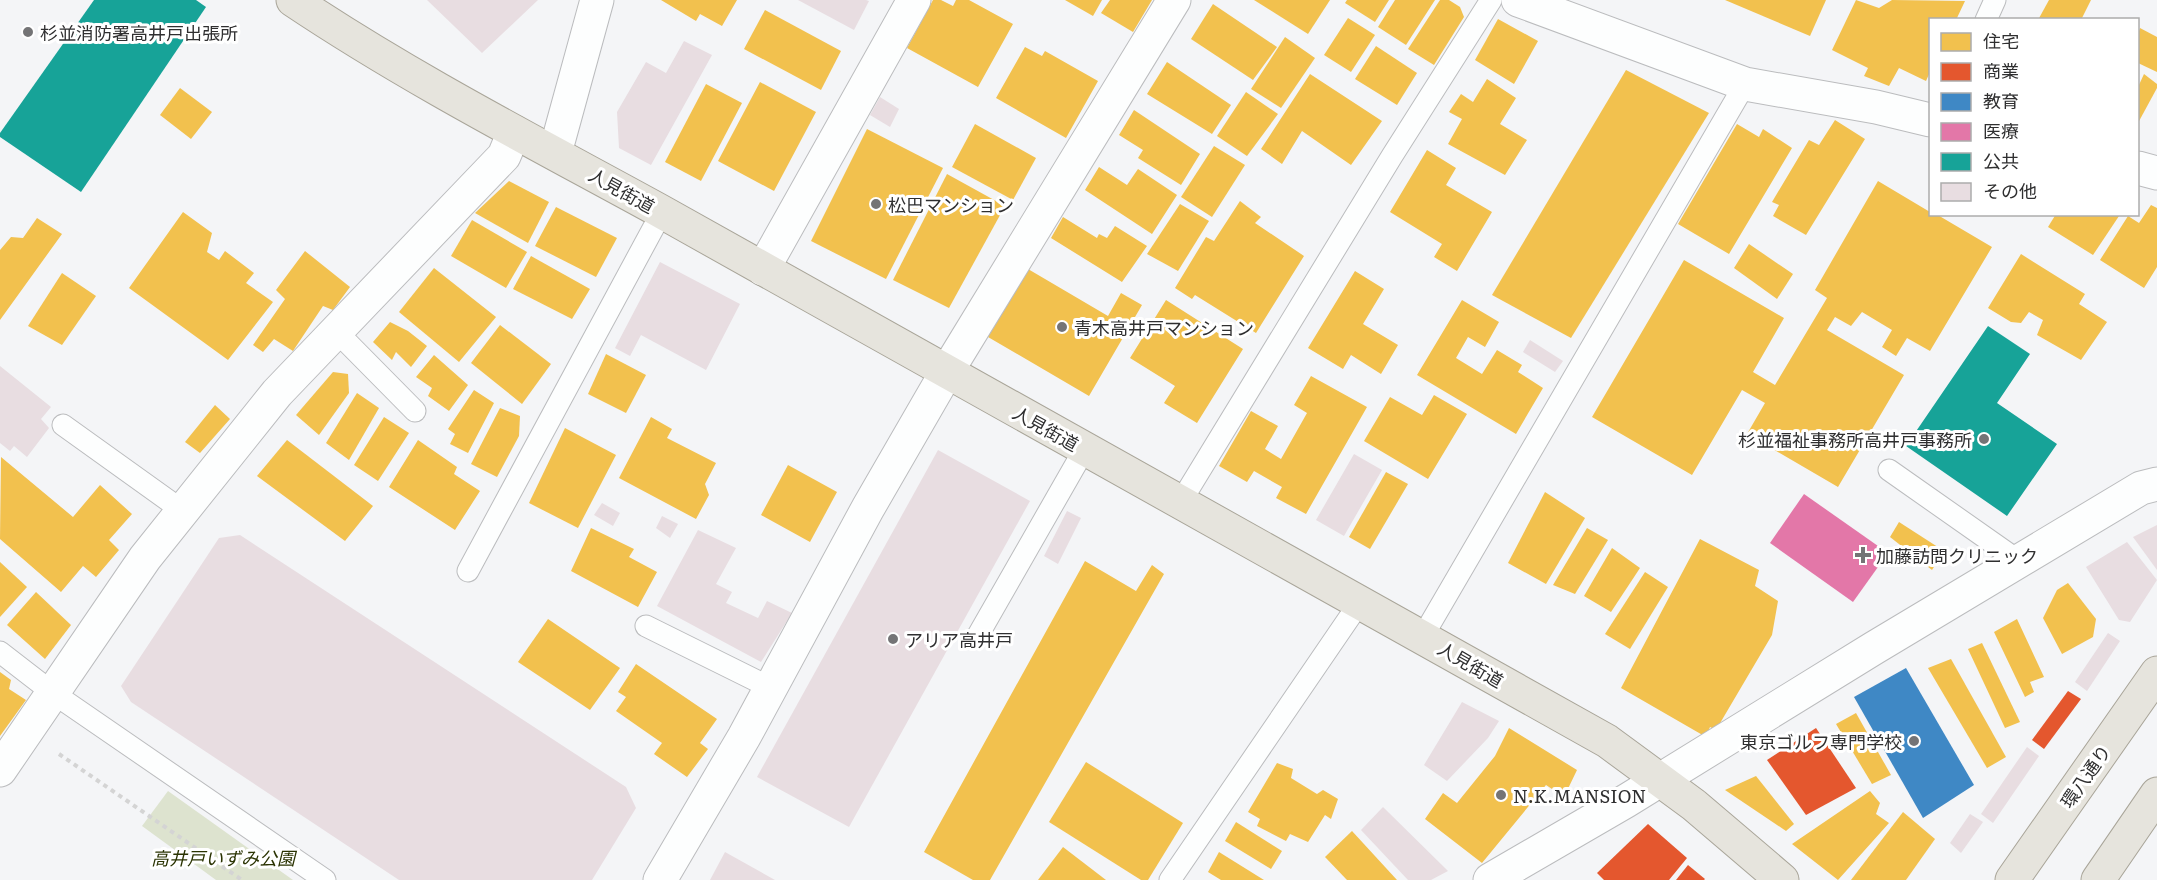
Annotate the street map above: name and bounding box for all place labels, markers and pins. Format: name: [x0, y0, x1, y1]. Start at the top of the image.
place label: 杉並消防署高井戸出張所: [40, 19, 238, 46]
marker: 杉並消防署高井戸出張所: [21, 25, 35, 39]
place label: 松巴マンション: [888, 191, 1014, 218]
marker: 松巴マンション: [869, 197, 883, 211]
place label: 青木高井戸マンション: [1074, 314, 1254, 341]
marker: 青木高井戸マンション: [1055, 320, 1069, 334]
place label: 杉並福祉事務所高井戸事務所: [1738, 426, 1972, 453]
marker: 杉並福祉事務所高井戸事務所: [1977, 432, 1991, 446]
place label: 加藤訪問クリニック: [1876, 542, 2038, 569]
marker: 加藤訪問クリニック: [1854, 546, 1872, 564]
place label: アリア高井戸: [905, 626, 1013, 653]
marker: アリア高井戸: [886, 632, 900, 646]
place label: 東京ゴルフ専門学校: [1740, 728, 1902, 755]
marker: 東京ゴルフ専門学校: [1907, 734, 1921, 748]
place label: N.K.MANSION: [1513, 782, 1646, 809]
marker: N.K.MANSION: [1494, 788, 1508, 802]

